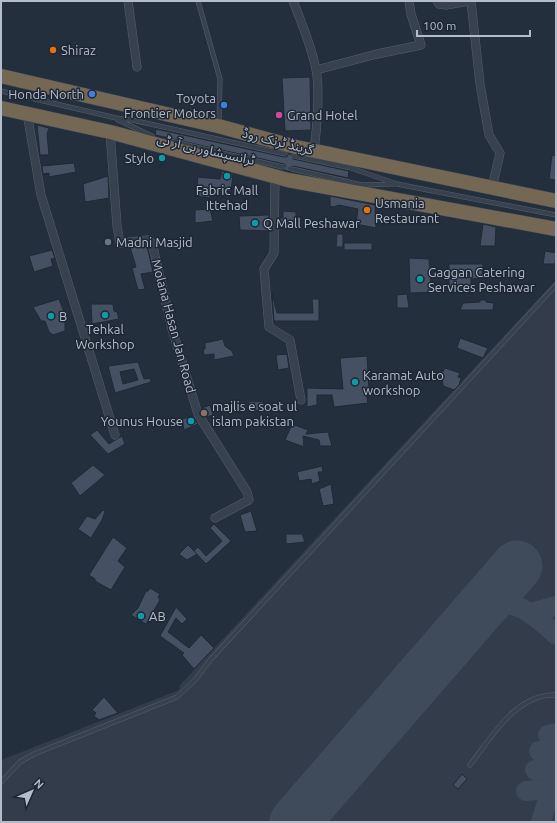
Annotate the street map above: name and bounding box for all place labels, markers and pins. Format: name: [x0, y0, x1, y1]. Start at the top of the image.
place label: Shiraz: [61, 43, 96, 57]
marker: Shiraz: [48, 45, 58, 55]
place label: Honda North: [8, 87, 84, 101]
marker: Honda North: [87, 89, 97, 99]
place label: Toyota Frontier Motors: [124, 91, 216, 120]
marker: Toyota Frontier Motors: [219, 100, 229, 110]
place label: Grand Hotel: [287, 108, 358, 122]
marker: Grand Hotel: [274, 110, 284, 120]
place label: Stylo: [125, 151, 154, 165]
marker: Stylo: [157, 153, 167, 163]
marker: Fabric Mall Ittehad: [222, 171, 232, 181]
place label: Fabric Mall Ittehad: [196, 183, 259, 212]
place label: Usmania Restaurant: [375, 196, 439, 225]
marker: Usmania Restaurant: [362, 205, 372, 215]
place label: Q Mall Peshawar: [263, 216, 360, 231]
marker: Q Mall Peshawar: [250, 218, 260, 228]
place label: Madni Masjid: [116, 235, 193, 249]
marker: Madni Masjid: [103, 237, 113, 247]
place label: Gaggan Catering Services Peshawar: [428, 265, 535, 294]
marker: Gaggan Catering Services Peshawar: [415, 274, 425, 284]
place label: B: [59, 309, 67, 323]
marker: Tehkal Workshop: [100, 310, 110, 320]
marker: B: [46, 311, 56, 321]
place label: Tehkal Workshop: [75, 322, 135, 351]
place label: Karamat Auto workshop: [363, 368, 444, 397]
marker: Karamat Auto workshop: [350, 377, 360, 387]
place label: majlis e soat ul islam pakistan: [212, 399, 298, 428]
marker: majlis e soat ul islam pakistan: [199, 408, 209, 418]
place label: Younus House: [101, 414, 183, 428]
marker: Younus House: [186, 416, 196, 426]
place label: AB: [149, 609, 166, 623]
marker: AB: [136, 611, 146, 621]

